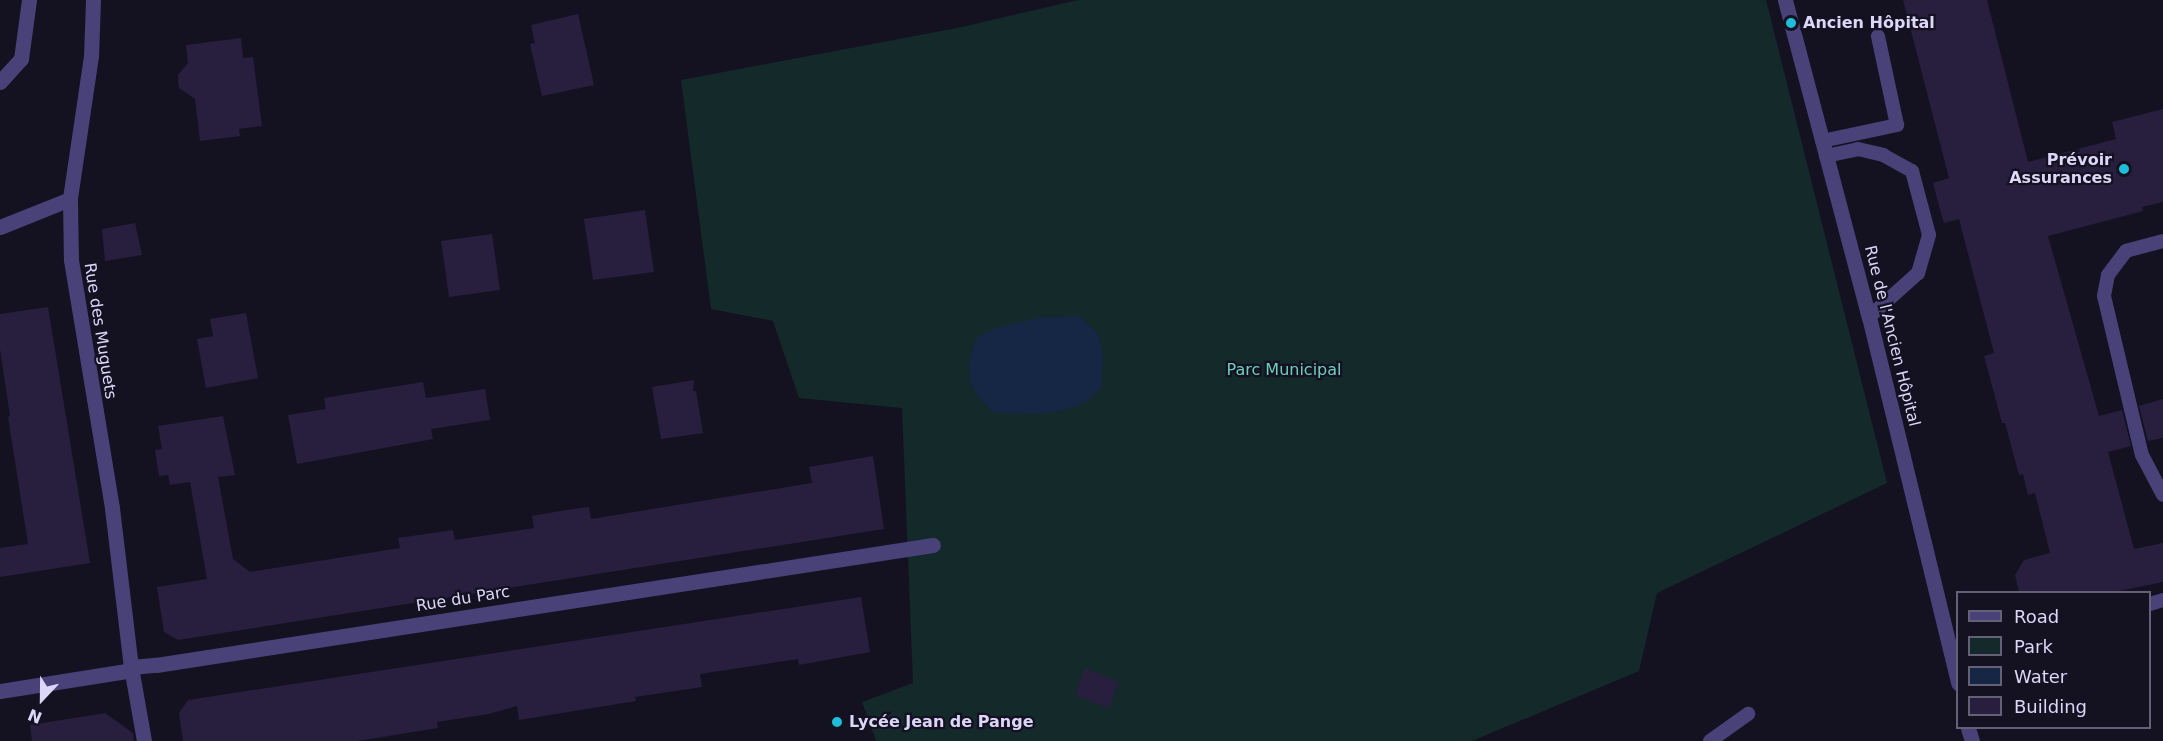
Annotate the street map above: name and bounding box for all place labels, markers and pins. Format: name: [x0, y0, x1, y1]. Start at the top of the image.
place label: Ancien Hôpital: [1803, 13, 1935, 33]
marker: Ancien Hôpital: [1784, 16, 1798, 30]
place label: Prévoir Assurances: [2009, 150, 2112, 188]
marker: Prévoir Assurances: [2117, 162, 2131, 176]
place label: Lycée Jean de Pange: [849, 712, 1034, 732]
marker: Lycée Jean de Pange: [830, 715, 844, 729]

